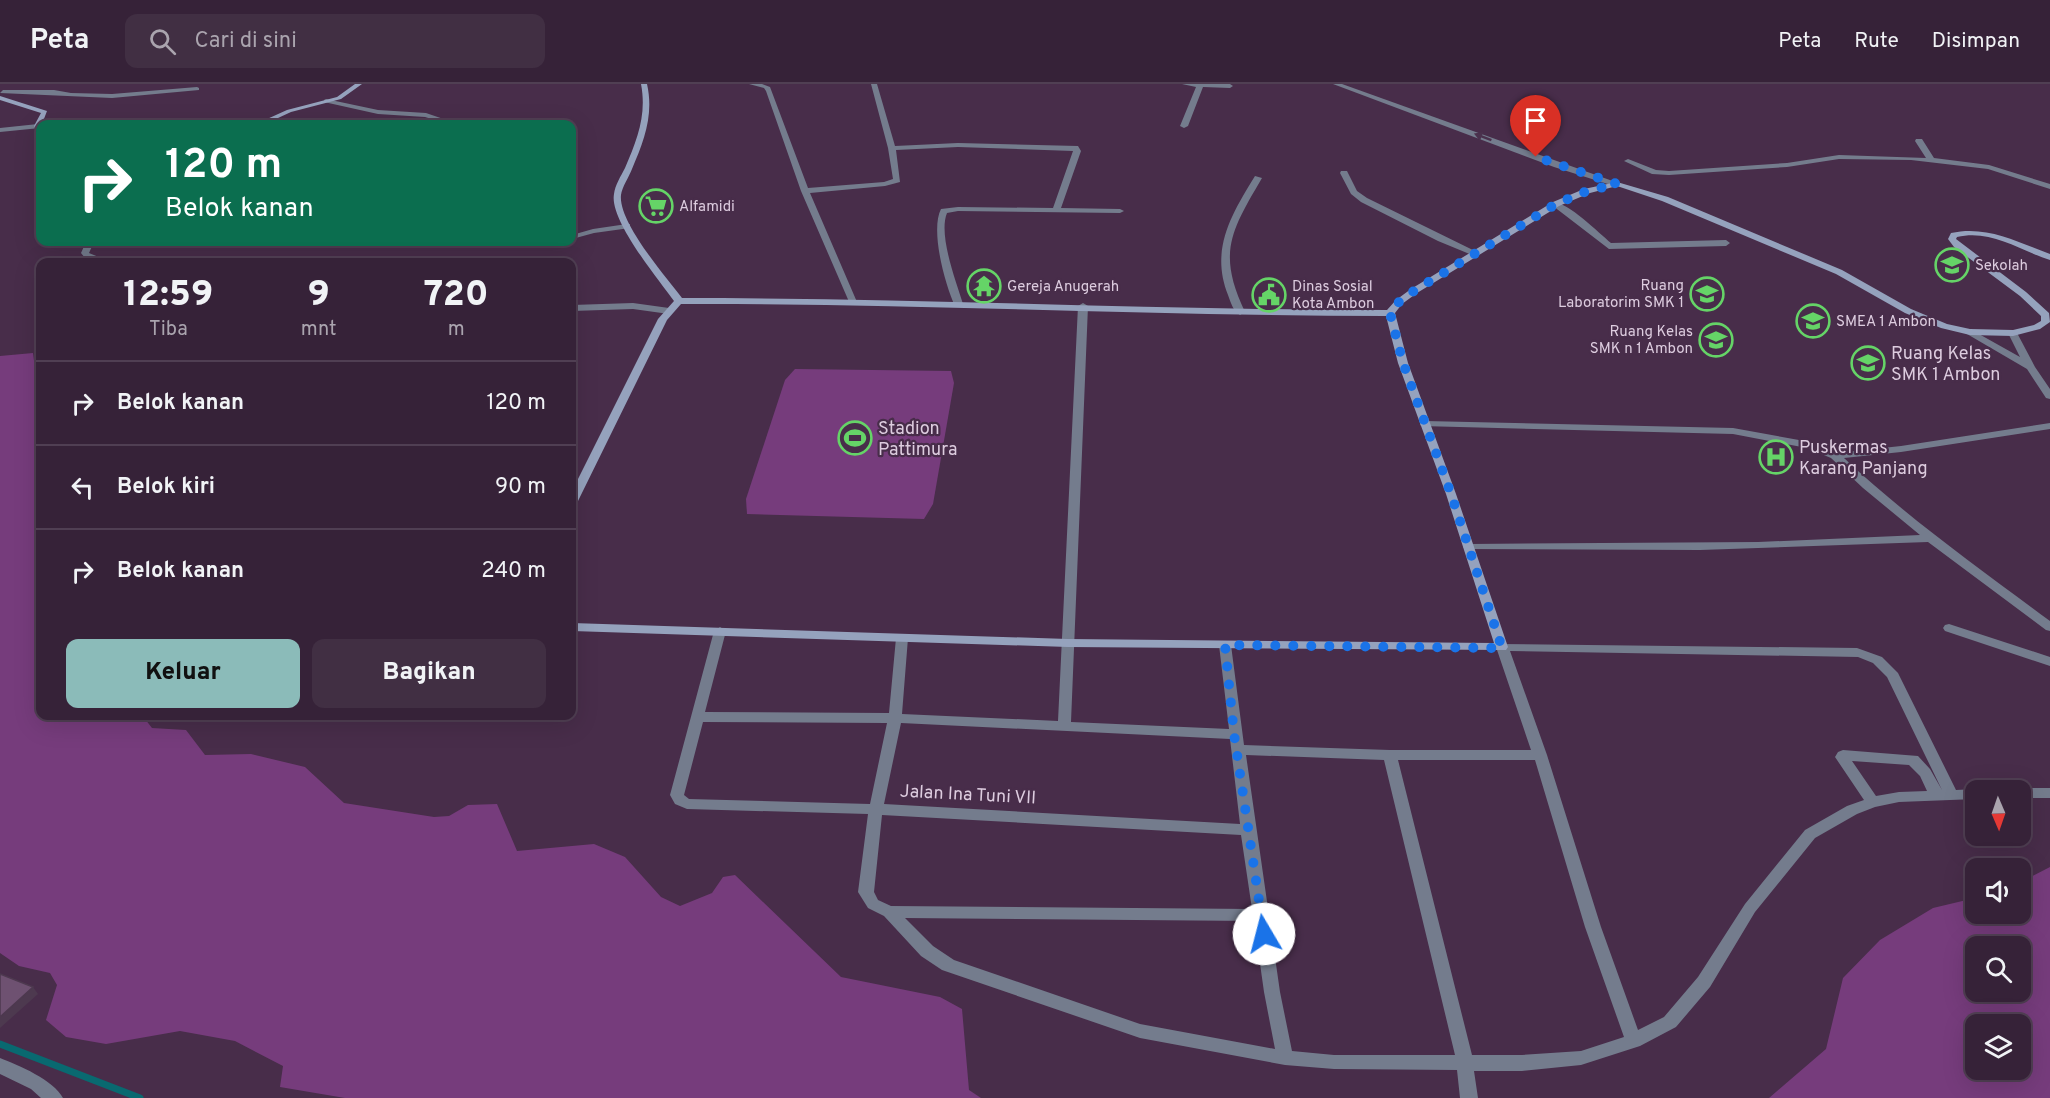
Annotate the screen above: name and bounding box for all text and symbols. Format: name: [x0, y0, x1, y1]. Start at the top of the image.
search box: [125, 14, 545, 68]
text: Peta: [30, 23, 89, 59]
icon: search: [146, 25, 179, 58]
text: Cari di sini: [194, 28, 297, 55]
text: Peta: [1778, 28, 1821, 55]
text: Rute: [1854, 28, 1899, 55]
text: Disimpan: [1932, 28, 2020, 55]
pin: [1510, 95, 1561, 157]
icon: arrive: [1519, 104, 1552, 137]
one-way arrow: [1474, 132, 1492, 142]
text: 120 m: [165, 140, 282, 193]
icon: right: [66, 144, 144, 222]
supermarket icon: Alfamidi: [638, 188, 674, 224]
text: Belok kanan: [165, 192, 314, 226]
place label: Alfamidi: [679, 198, 735, 217]
school or university icon: Sekolah: [1934, 247, 1970, 283]
place label: Sekolah: [1975, 257, 2028, 276]
temple icon: Gereja Anugerah: [966, 268, 1002, 304]
text: 12:59: [123, 273, 213, 319]
text: 9: [307, 273, 330, 319]
text: 720: [424, 273, 489, 319]
school or university icon: Ruang Laboratorim SMK 1: [1689, 276, 1725, 312]
public building icon: Dinas Sosial Kota Ambon: [1251, 277, 1287, 313]
place label: Ruang Laboratorim SMK 1: [1558, 277, 1684, 313]
place label: Gereja Anugerah: [1007, 278, 1119, 297]
place label: Dinas Sosial Kota Ambon: [1292, 278, 1374, 314]
school or university icon: SMEA 1 Ambon: [1795, 303, 1831, 339]
place label: SMEA 1 Ambon: [1836, 313, 1936, 332]
text: Tiba: [149, 317, 188, 343]
text: mnt: [301, 317, 336, 343]
text: m: [448, 317, 465, 343]
school or university icon: Ruang Kelas SMK n 1 Ambon: [1698, 322, 1734, 358]
place label: Ruang Kelas SMK n 1 Ambon: [1590, 323, 1693, 359]
place label: Ruang Kelas SMK 1 Ambon: [1891, 343, 2000, 387]
school or university icon: Ruang Kelas SMK 1 Ambon: [1850, 345, 1886, 381]
icon: right: [66, 387, 99, 420]
text: Belok kanan: [117, 390, 244, 417]
text: 120 m: [486, 390, 546, 417]
place label: Stadion Pattimura: [878, 418, 957, 462]
sports icon: Stadion Pattimura: [837, 420, 873, 456]
place label: Puskermas Karang Panjang: [1799, 437, 1928, 481]
hospital icon: Puskermas Karang Panjang: [1758, 439, 1794, 475]
icon: left: [66, 471, 99, 504]
text: Belok kiri: [117, 474, 215, 501]
text: 90 m: [495, 474, 546, 501]
icon: right: [66, 555, 99, 588]
text: Belok kanan: [117, 558, 244, 585]
text: 240 m: [481, 558, 546, 585]
button: Keluar: [66, 639, 300, 708]
button: Bagikan: [312, 639, 546, 708]
street label: Jalan Ina Tuni VII: [899, 780, 1037, 811]
north arrow: [1965, 780, 2031, 846]
map controls: [1965, 780, 2031, 1080]
button: sound: [1965, 858, 2031, 924]
position arrow: [1232, 902, 1296, 966]
button: search: [1965, 936, 2031, 1002]
button: layers: [1965, 1014, 2031, 1080]

